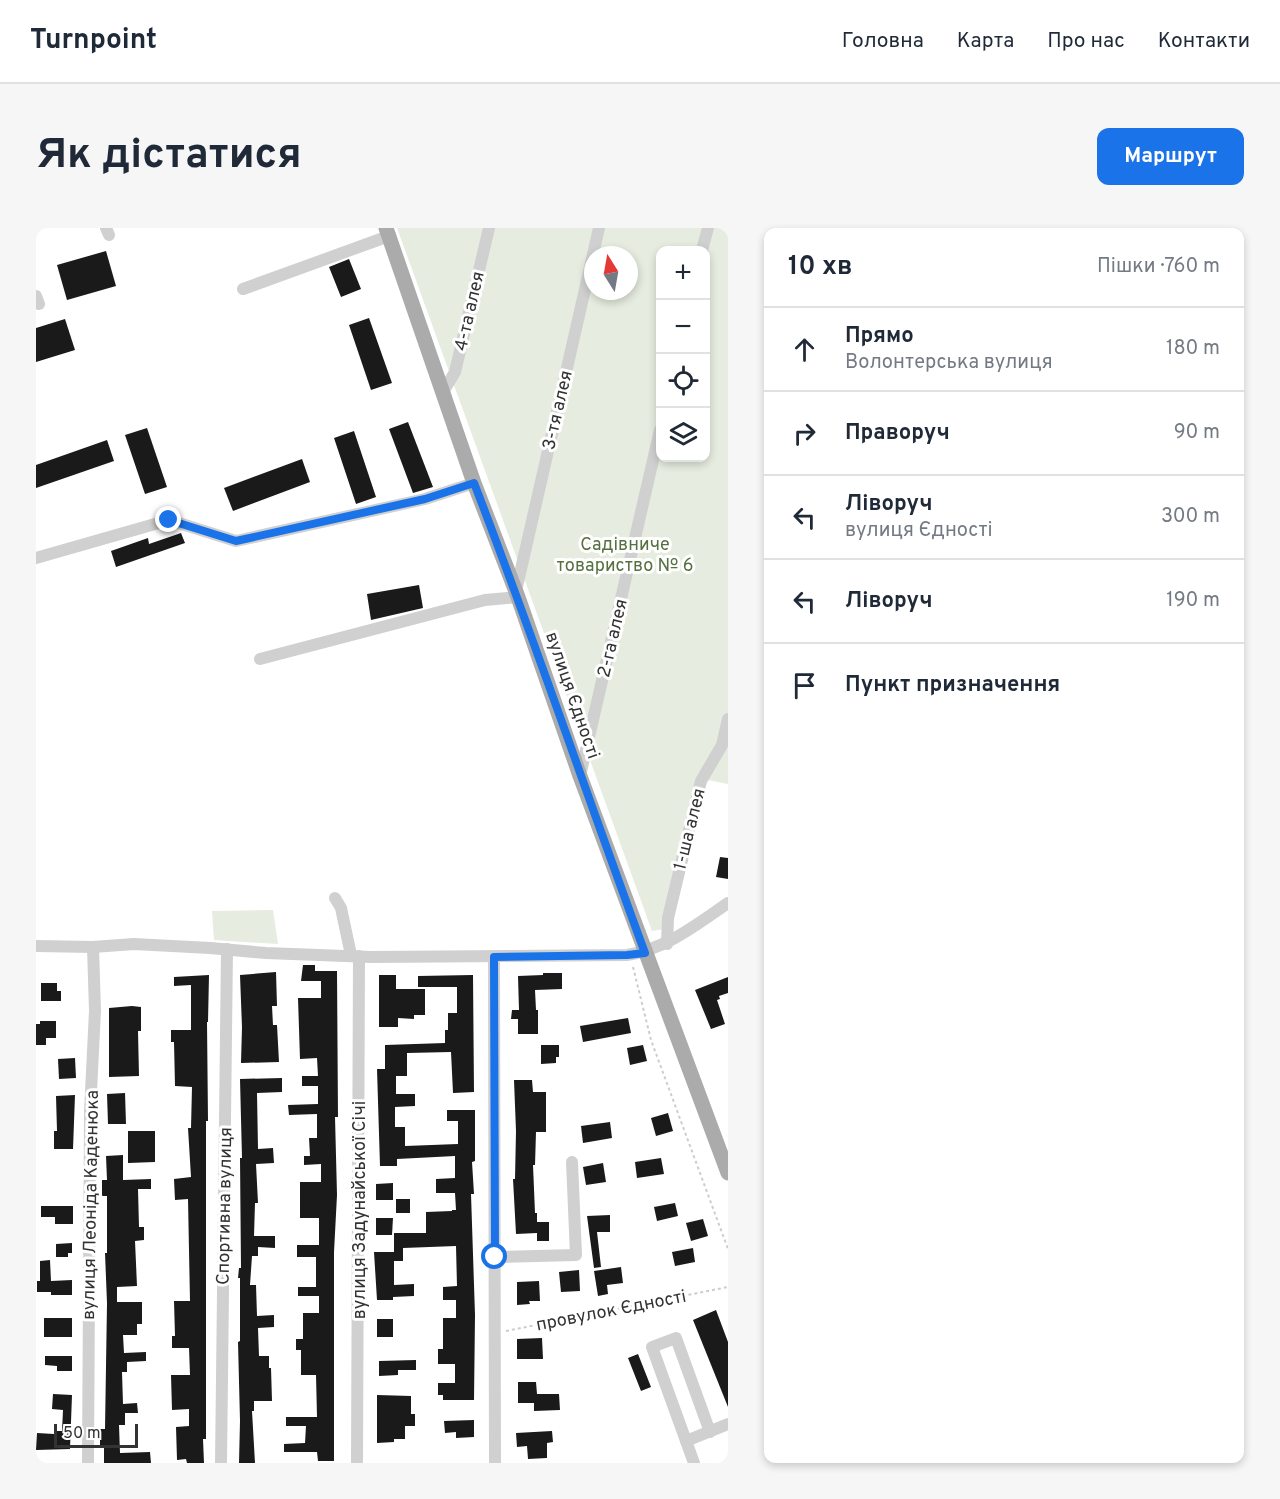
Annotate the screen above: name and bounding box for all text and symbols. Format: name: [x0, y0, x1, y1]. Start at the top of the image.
text: Turnpoint: [30, 23, 157, 59]
text: Головна: [842, 28, 924, 55]
text: Карта: [957, 28, 1014, 55]
text: Про нас: [1047, 28, 1125, 55]
text: Контакти: [1158, 28, 1250, 55]
button: Маршрут: [1097, 128, 1244, 185]
text: Як дістатися: [36, 130, 302, 183]
north arrow: [584, 246, 638, 300]
map controls: [656, 246, 710, 462]
button: +: [656, 246, 710, 300]
text: 10 хв: [788, 251, 852, 284]
text: Пішки · 760 m: [1097, 254, 1220, 280]
street label: 4-та алея: [450, 269, 491, 353]
button: −: [656, 300, 710, 354]
text: Прямо: [845, 323, 914, 350]
icon: ahead: [788, 333, 821, 366]
text: 180 m: [1166, 336, 1220, 362]
text: Волонтерська вулиця: [845, 350, 1053, 376]
button: locate: [656, 354, 710, 408]
street label: 3-тя алея: [538, 368, 579, 452]
button: layers: [656, 408, 710, 462]
icon: right: [788, 417, 821, 450]
text: Праворуч: [845, 420, 950, 447]
text: 90 m: [1174, 420, 1220, 446]
text: Ліворуч: [845, 491, 933, 518]
icon: left: [788, 501, 821, 534]
text: 300 m: [1161, 504, 1220, 530]
route end: [155, 506, 181, 532]
text: вулиця Єдності: [845, 518, 993, 544]
park label: Садівниче товариство № 6: [557, 534, 693, 578]
icon: left: [788, 585, 821, 618]
text: Ліворуч: [845, 588, 933, 615]
text: 190 m: [1166, 588, 1220, 614]
street label: 2-га алея: [593, 597, 634, 680]
street label: вулиця Єдності: [539, 629, 604, 762]
icon: arrive: [788, 669, 821, 702]
text: Пункт призначення: [845, 672, 1060, 699]
street label: 1-ша алея: [669, 786, 712, 873]
street label: вулиця Леоніда Каденюка: [78, 1090, 105, 1320]
street label: вулиця Задунайської Січі: [349, 1101, 372, 1319]
street label: Спортивна вулиця: [213, 1127, 238, 1285]
route start: [481, 1243, 507, 1269]
street label: провулок Єдності: [534, 1286, 688, 1337]
scale bar: [54, 1421, 138, 1448]
text: 50 m: [63, 1424, 101, 1444]

